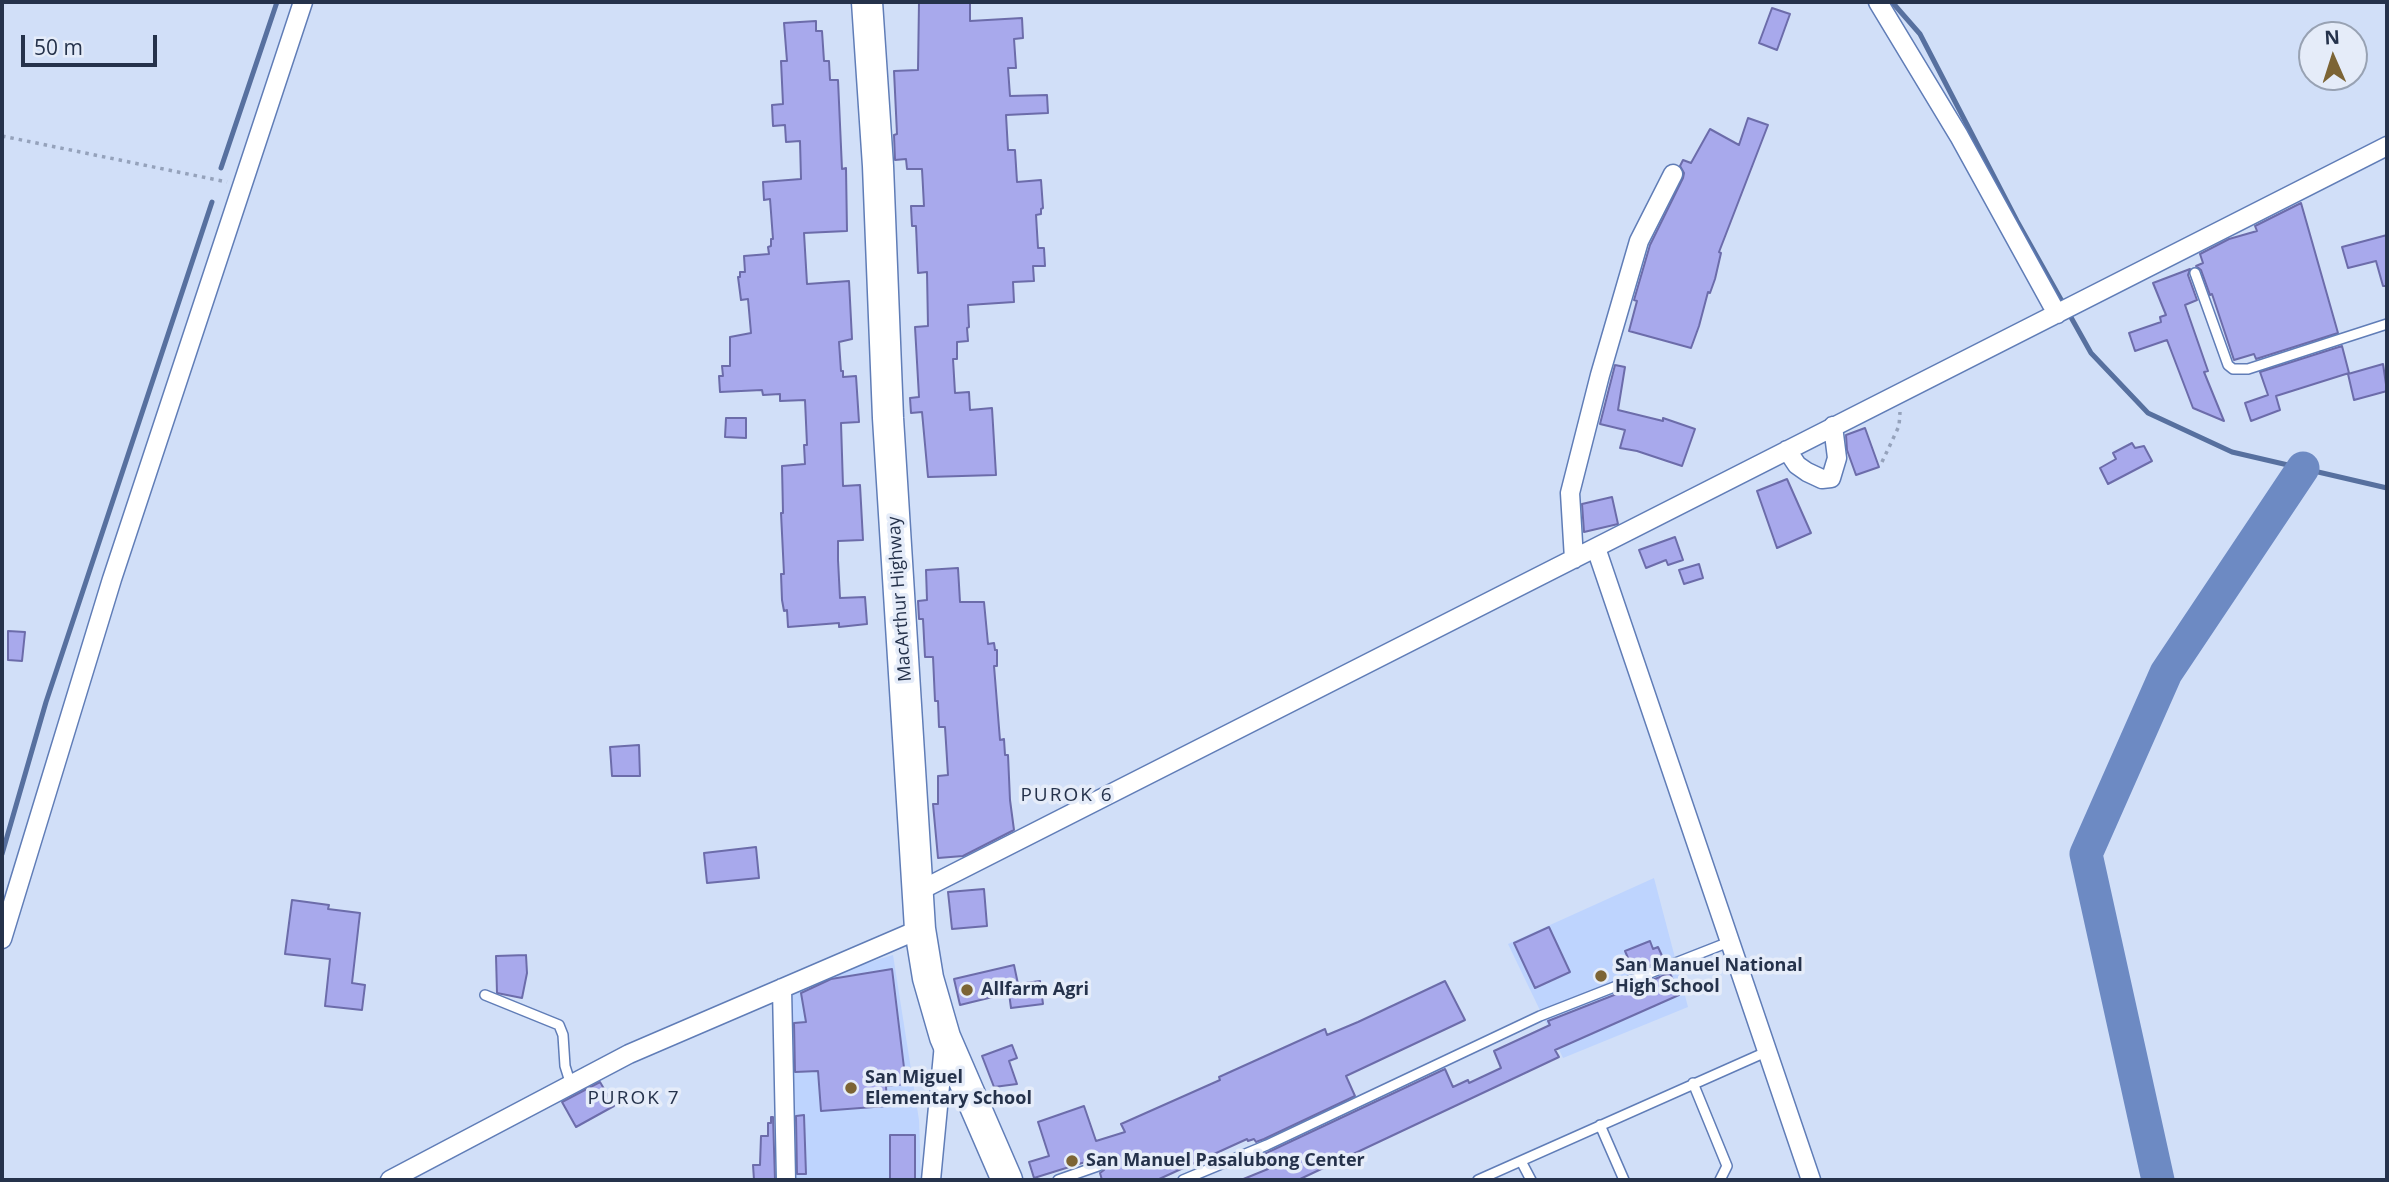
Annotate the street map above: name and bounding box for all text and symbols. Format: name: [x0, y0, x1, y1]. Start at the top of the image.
scale bar: [24, 21, 161, 65]
north arrow: [2298, 21, 2368, 91]
text: N: [2324, 24, 2340, 50]
text: 50 m: [34, 33, 83, 61]
street label: MacArthur Highway: [883, 516, 917, 682]
district label: PUROK 6: [1021, 785, 1113, 807]
place label: San Manuel National High School: [1615, 955, 1803, 998]
marker: San Manuel National High School: [1593, 968, 1609, 984]
place label: Allfarm Agri: [981, 979, 1089, 1001]
marker: Allfarm Agri: [959, 982, 975, 998]
place label: San Miguel Elementary School: [865, 1067, 1032, 1110]
marker: San Miguel Elementary School: [843, 1080, 859, 1096]
district label: PUROK 7: [588, 1088, 680, 1110]
place label: San Manuel Pasalubong Center: [1086, 1150, 1365, 1172]
marker: San Manuel Pasalubong Center: [1064, 1153, 1080, 1169]

